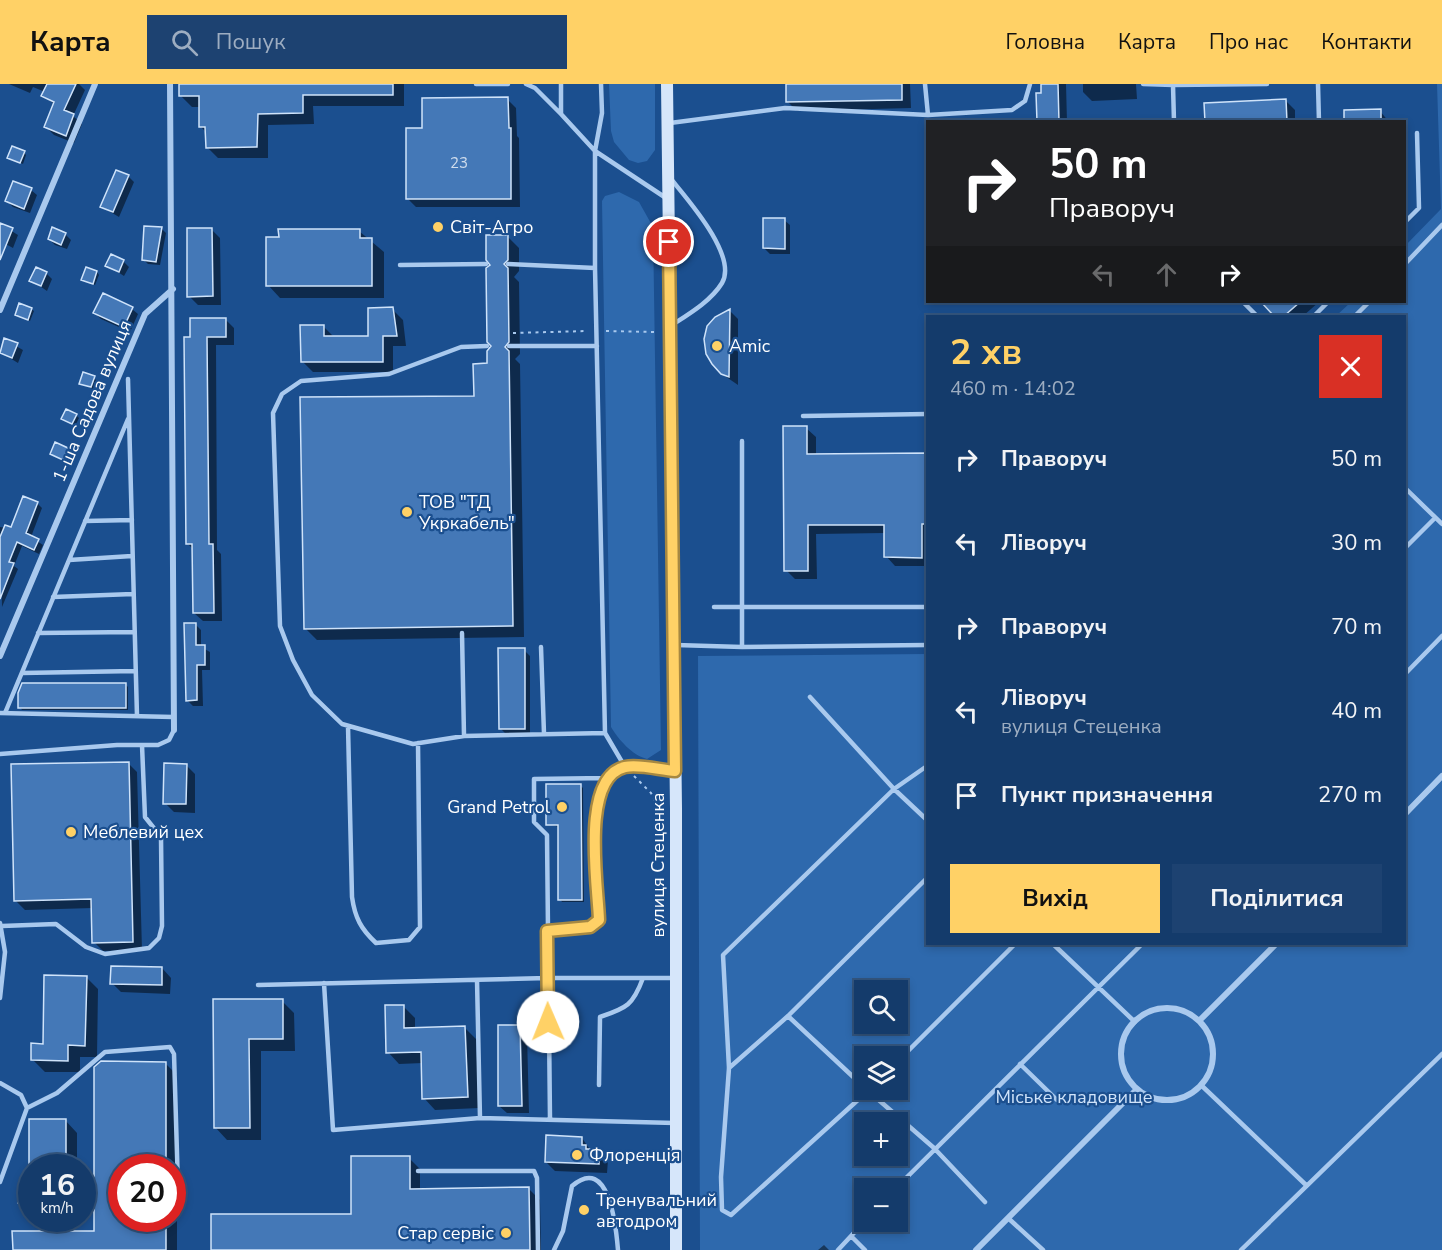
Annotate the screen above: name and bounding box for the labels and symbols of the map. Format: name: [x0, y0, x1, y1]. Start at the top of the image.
house number: 23: [450, 153, 468, 173]
place label: Світ-Агро: [450, 215, 533, 239]
pin: [643, 216, 694, 267]
marker: Світ-Агро: [431, 220, 445, 234]
street label: 1-ша Садова вулиця: [47, 316, 137, 486]
place label: Amic: [729, 334, 770, 358]
marker: Amic: [710, 339, 724, 353]
place label: ТОВ "ТД Укркабель": [418, 490, 515, 535]
marker: ТОВ "ТД Укркабель": [400, 505, 414, 519]
street label: вулиця Стеценка: [646, 793, 670, 937]
place label: Grand Petrol: [447, 795, 551, 819]
marker: Grand Petrol: [555, 800, 569, 814]
place label: Меблевий цех: [83, 820, 204, 844]
marker: Меблевий цех: [64, 825, 78, 839]
position arrow: [516, 990, 580, 1054]
park label: Міське кладовище: [995, 1085, 1153, 1109]
place label: Флоренція: [589, 1143, 681, 1167]
marker: Флоренція: [570, 1148, 584, 1162]
speed limit sign: 20: [108, 1154, 186, 1232]
place label: Тренувальний автодром: [596, 1188, 717, 1233]
marker: Тренувальний автодром: [577, 1203, 591, 1217]
place label: Стар сервіс: [397, 1221, 494, 1245]
marker: Стар сервіс: [499, 1226, 513, 1240]

